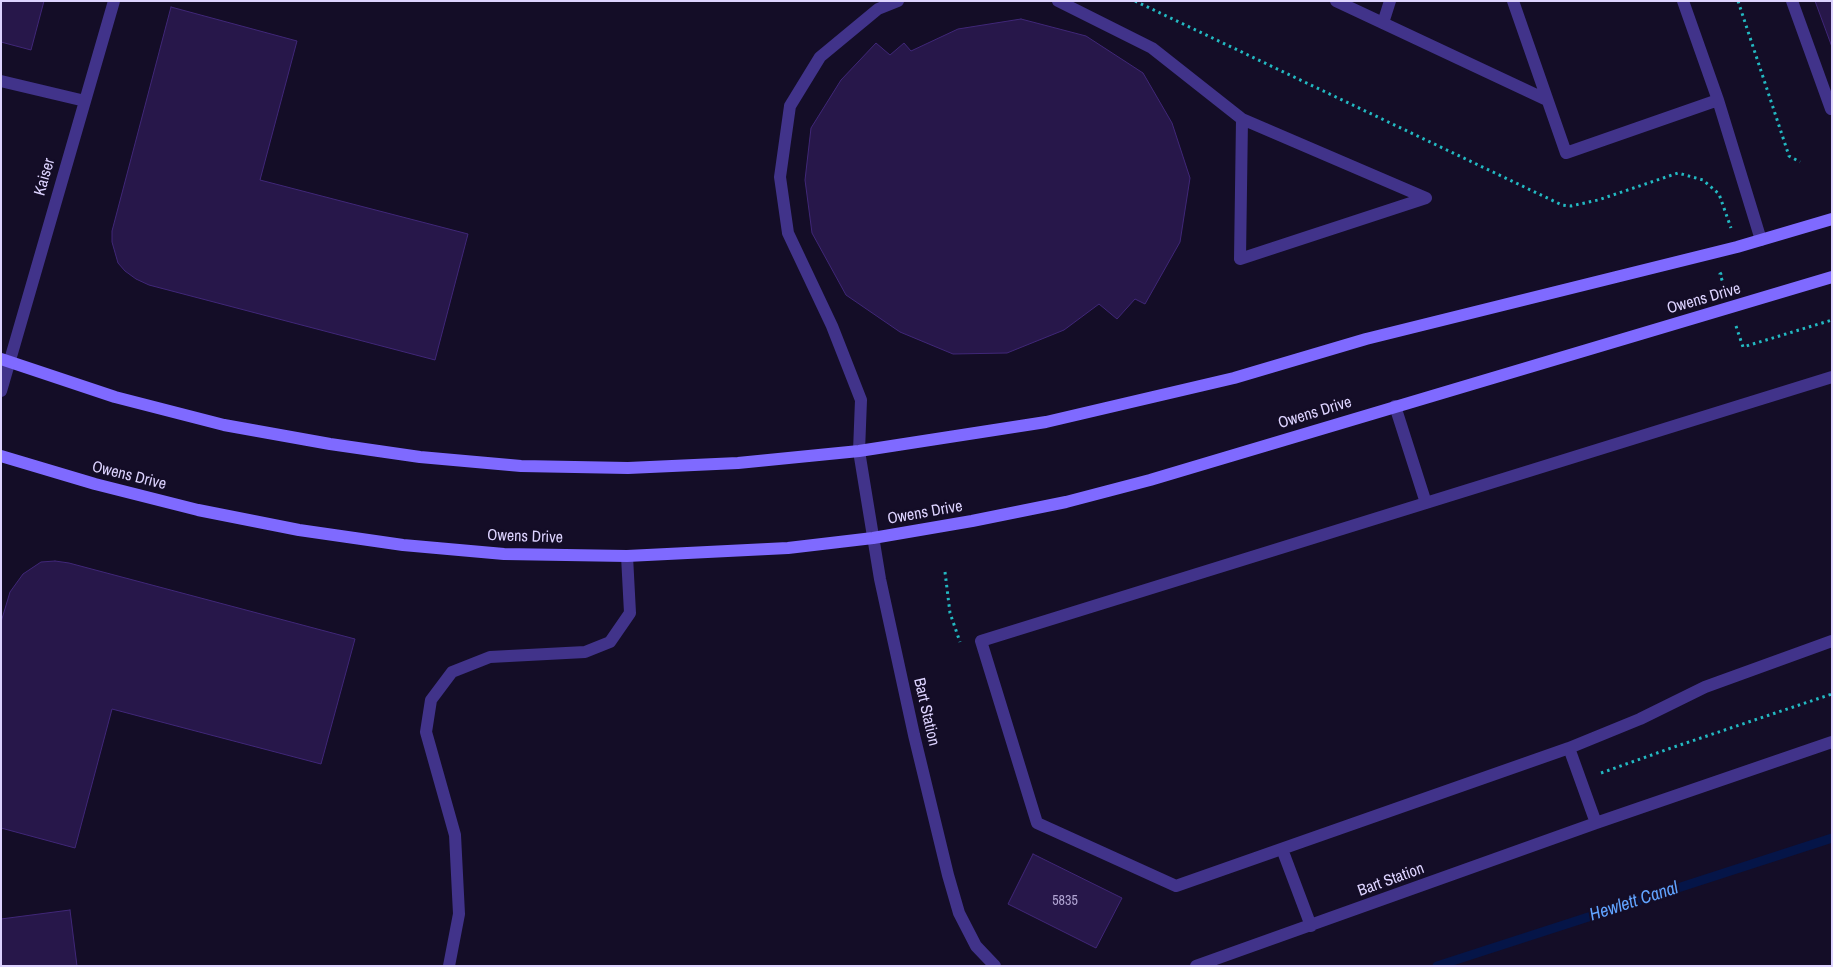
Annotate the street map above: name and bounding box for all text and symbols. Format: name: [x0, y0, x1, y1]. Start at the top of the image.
street label: Kaiser: [31, 156, 59, 198]
street label: Owens Drive: [1665, 279, 1743, 319]
street label: Owens Drive: [1276, 393, 1354, 433]
street label: Owens Drive: [90, 458, 168, 494]
street label: Owens Drive: [886, 497, 964, 529]
street label: Owens Drive: [487, 526, 563, 548]
street label: Bart Station: [909, 676, 943, 748]
street label: Bart Station: [1355, 859, 1427, 901]
water label: Hewlett Canal: [1587, 878, 1681, 926]
house number: 5835: [1052, 893, 1078, 909]

